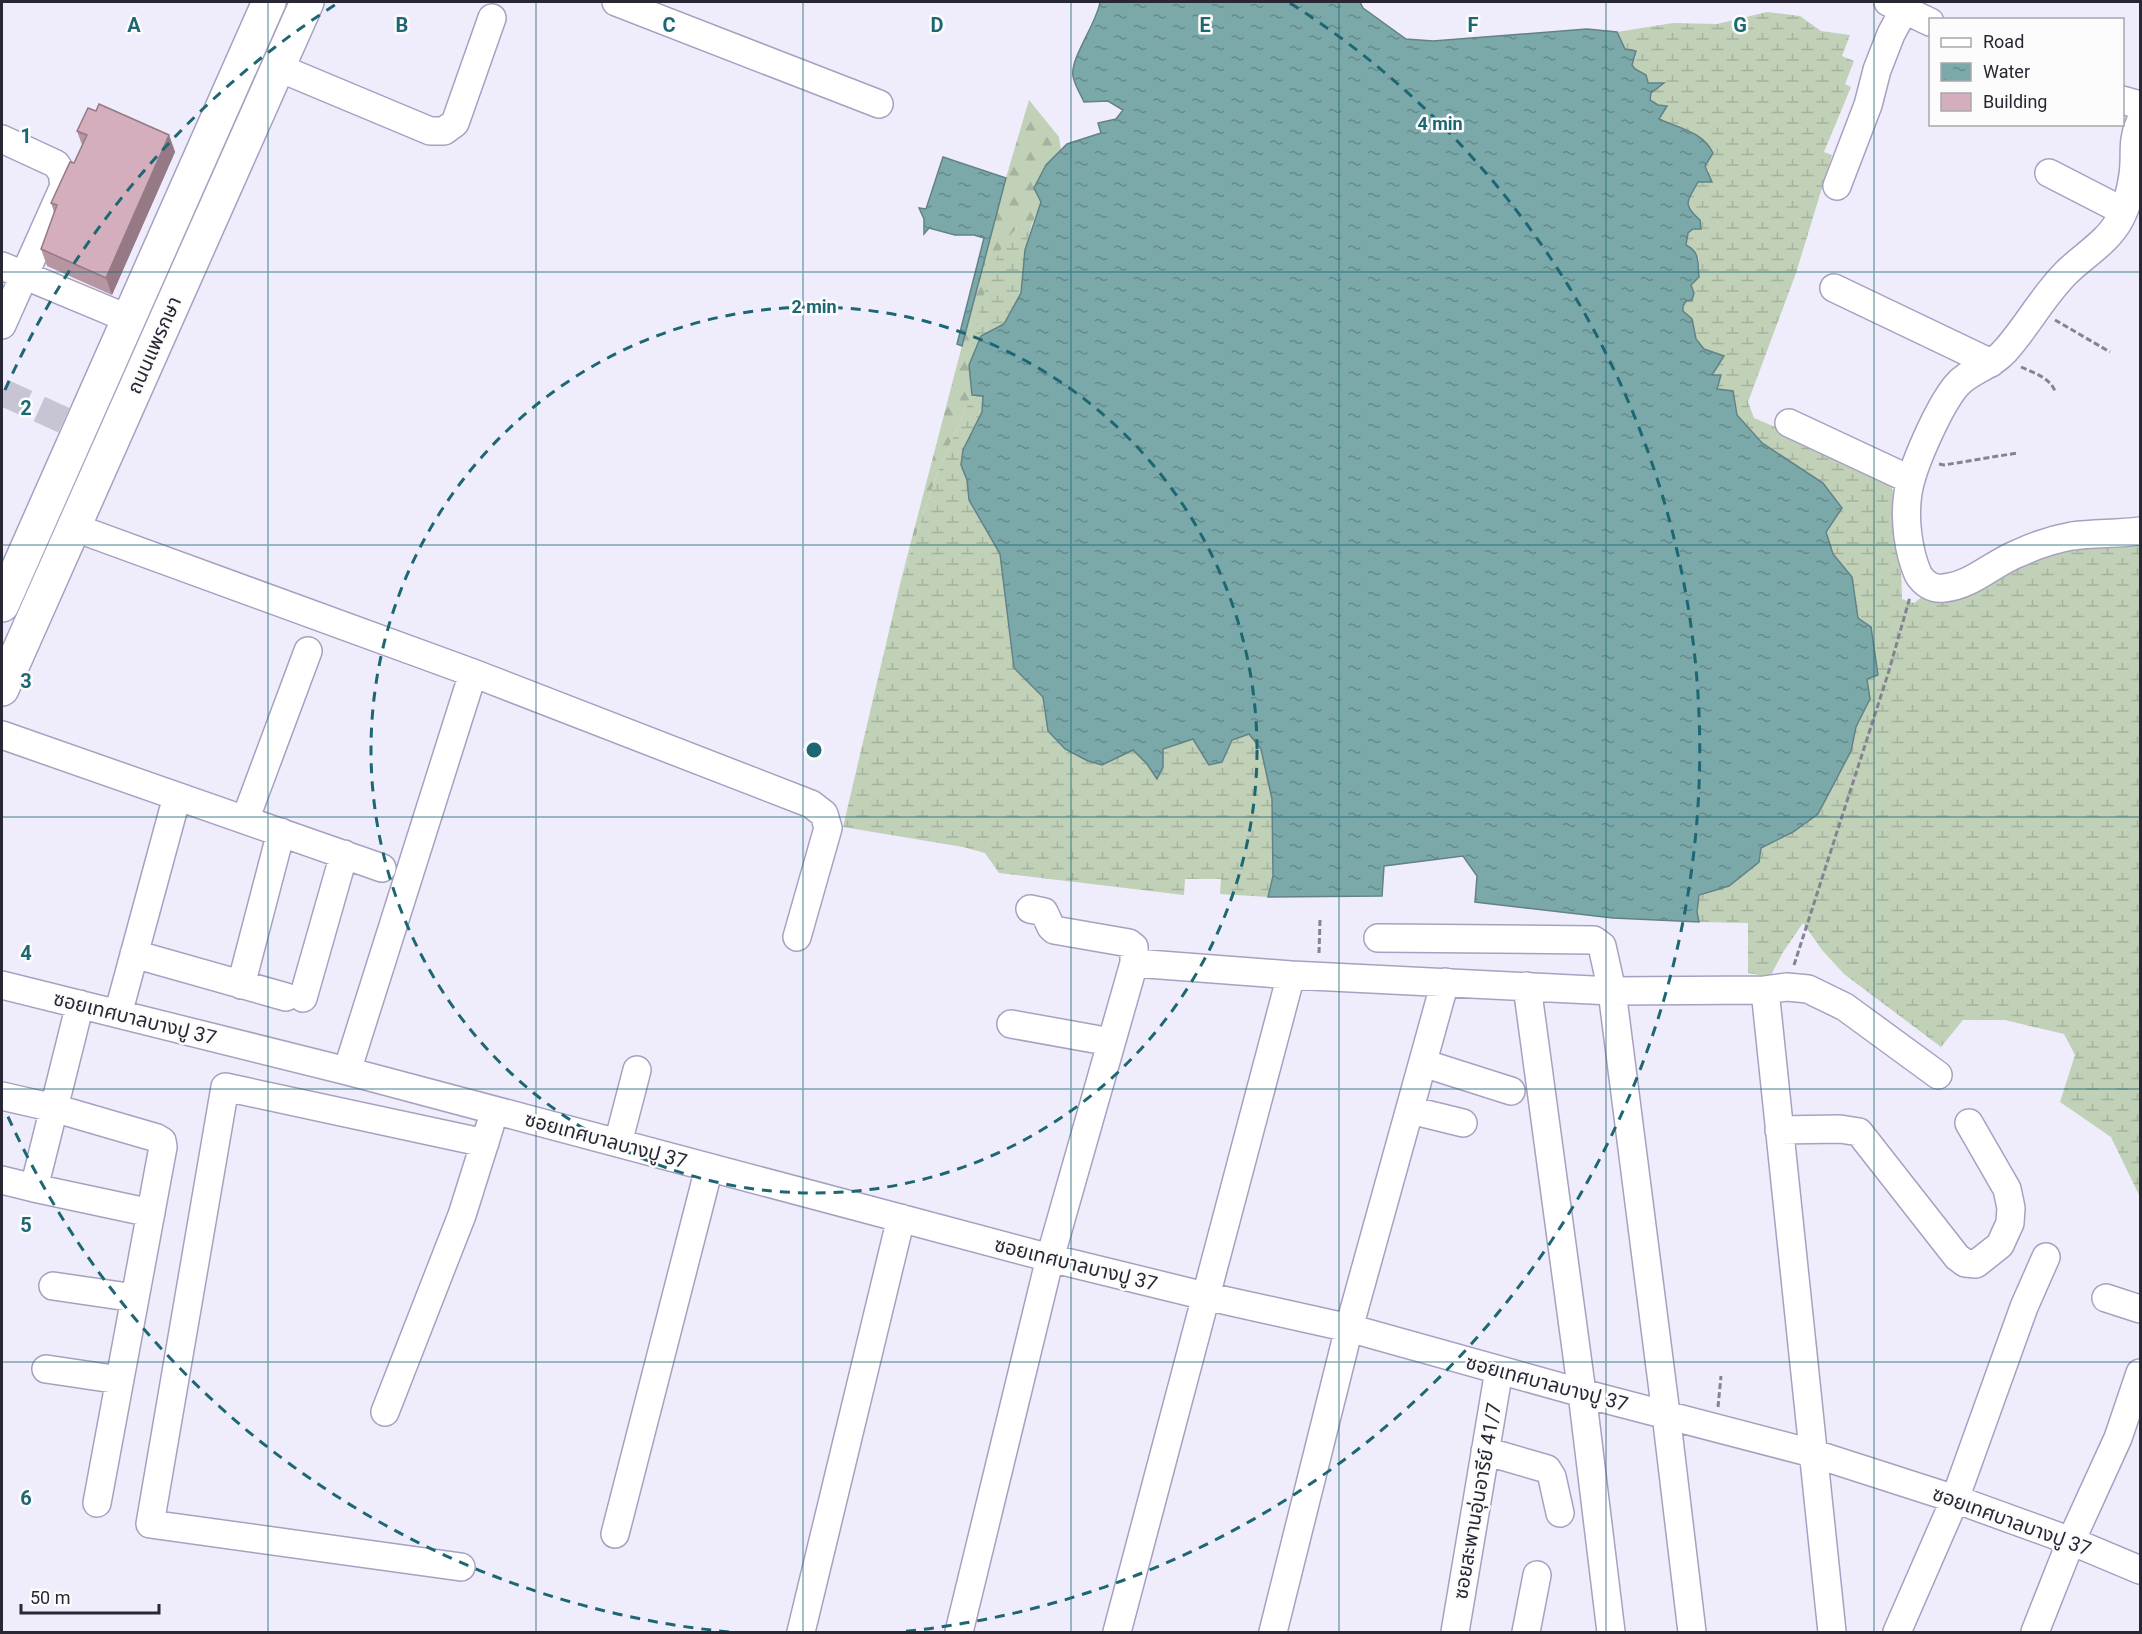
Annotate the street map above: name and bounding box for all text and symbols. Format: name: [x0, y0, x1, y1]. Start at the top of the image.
text: A: [127, 13, 141, 37]
text: B: [396, 13, 408, 37]
text: C: [662, 13, 676, 37]
text: D: [931, 13, 944, 37]
text: E: [1199, 13, 1211, 37]
text: F: [1468, 13, 1479, 37]
text: G: [1733, 13, 1747, 37]
legend: [1929, 18, 2124, 126]
text: Road: [1983, 31, 2024, 52]
text: Water: [1983, 61, 2030, 82]
text: Building: [1983, 91, 2047, 112]
text: 4 min: [1417, 113, 1463, 134]
text: 1: [20, 124, 32, 148]
street label: ถนนแพรกษา: [122, 293, 186, 397]
text: 2 min: [791, 296, 837, 317]
text: 2: [20, 396, 32, 420]
text: 3: [20, 669, 32, 693]
centre of rings: [804, 740, 824, 760]
text: 4: [20, 941, 32, 965]
street label: ซอยเทศบาลบางปู 37: [51, 986, 219, 1051]
street label: ซอยเทศบาลบางปู 37: [522, 1107, 690, 1174]
text: 5: [20, 1213, 32, 1237]
street label: ซอยเทศบาลบางปู 37: [992, 1232, 1160, 1297]
street label: ซอยเทศบาลบางปู 37: [1463, 1350, 1631, 1417]
street label: ซอยสะพานอุ่นอารีย์ 41/7: [1448, 1401, 1506, 1601]
street label: ซอยเทศบาลบางปู 37: [1929, 1481, 2095, 1562]
text: 6: [20, 1486, 32, 1510]
scale bar: [21, 1577, 159, 1615]
text: 50 m: [30, 1587, 70, 1608]

